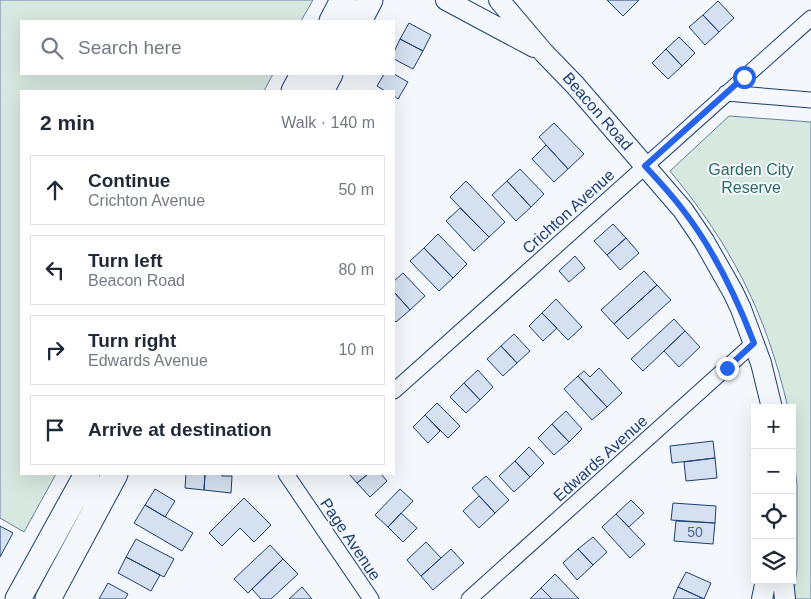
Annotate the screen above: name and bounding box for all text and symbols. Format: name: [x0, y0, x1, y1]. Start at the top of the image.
search box: [20, 20, 395, 75]
icon: search: [38, 34, 66, 62]
text: Search here: [78, 37, 182, 58]
route start: [733, 66, 756, 89]
street label: Beacon Road: [559, 69, 636, 153]
text: 2 min: [40, 111, 95, 134]
text: Walk · 140 m: [281, 114, 375, 131]
park label: Garden City Reserve: [708, 161, 794, 196]
street label: Crichton Avenue: [519, 166, 618, 257]
text: Continue: [88, 170, 170, 191]
icon: ahead: [41, 176, 69, 204]
text: 50 m: [338, 181, 374, 198]
text: Crichton Avenue: [88, 192, 205, 209]
text: Turn left: [88, 250, 163, 271]
icon: left: [41, 256, 69, 284]
text: 80 m: [338, 261, 374, 278]
text: Beacon Road: [88, 272, 185, 289]
text: Turn right: [88, 330, 176, 351]
icon: right: [41, 336, 69, 364]
text: 10 m: [338, 341, 374, 358]
text: Edwards Avenue: [88, 352, 208, 369]
route end: [716, 357, 739, 380]
map controls: [751, 404, 796, 584]
button: +: [751, 404, 796, 449]
street label: Edwards Avenue: [550, 412, 651, 505]
icon: arrive: [41, 416, 69, 444]
text: Arrive at destination: [88, 419, 272, 440]
button: −: [751, 449, 796, 494]
button: locate: [751, 494, 796, 539]
street label: Page Avenue: [317, 495, 384, 583]
house number: 50: [687, 524, 703, 540]
button: layers: [751, 539, 796, 584]

